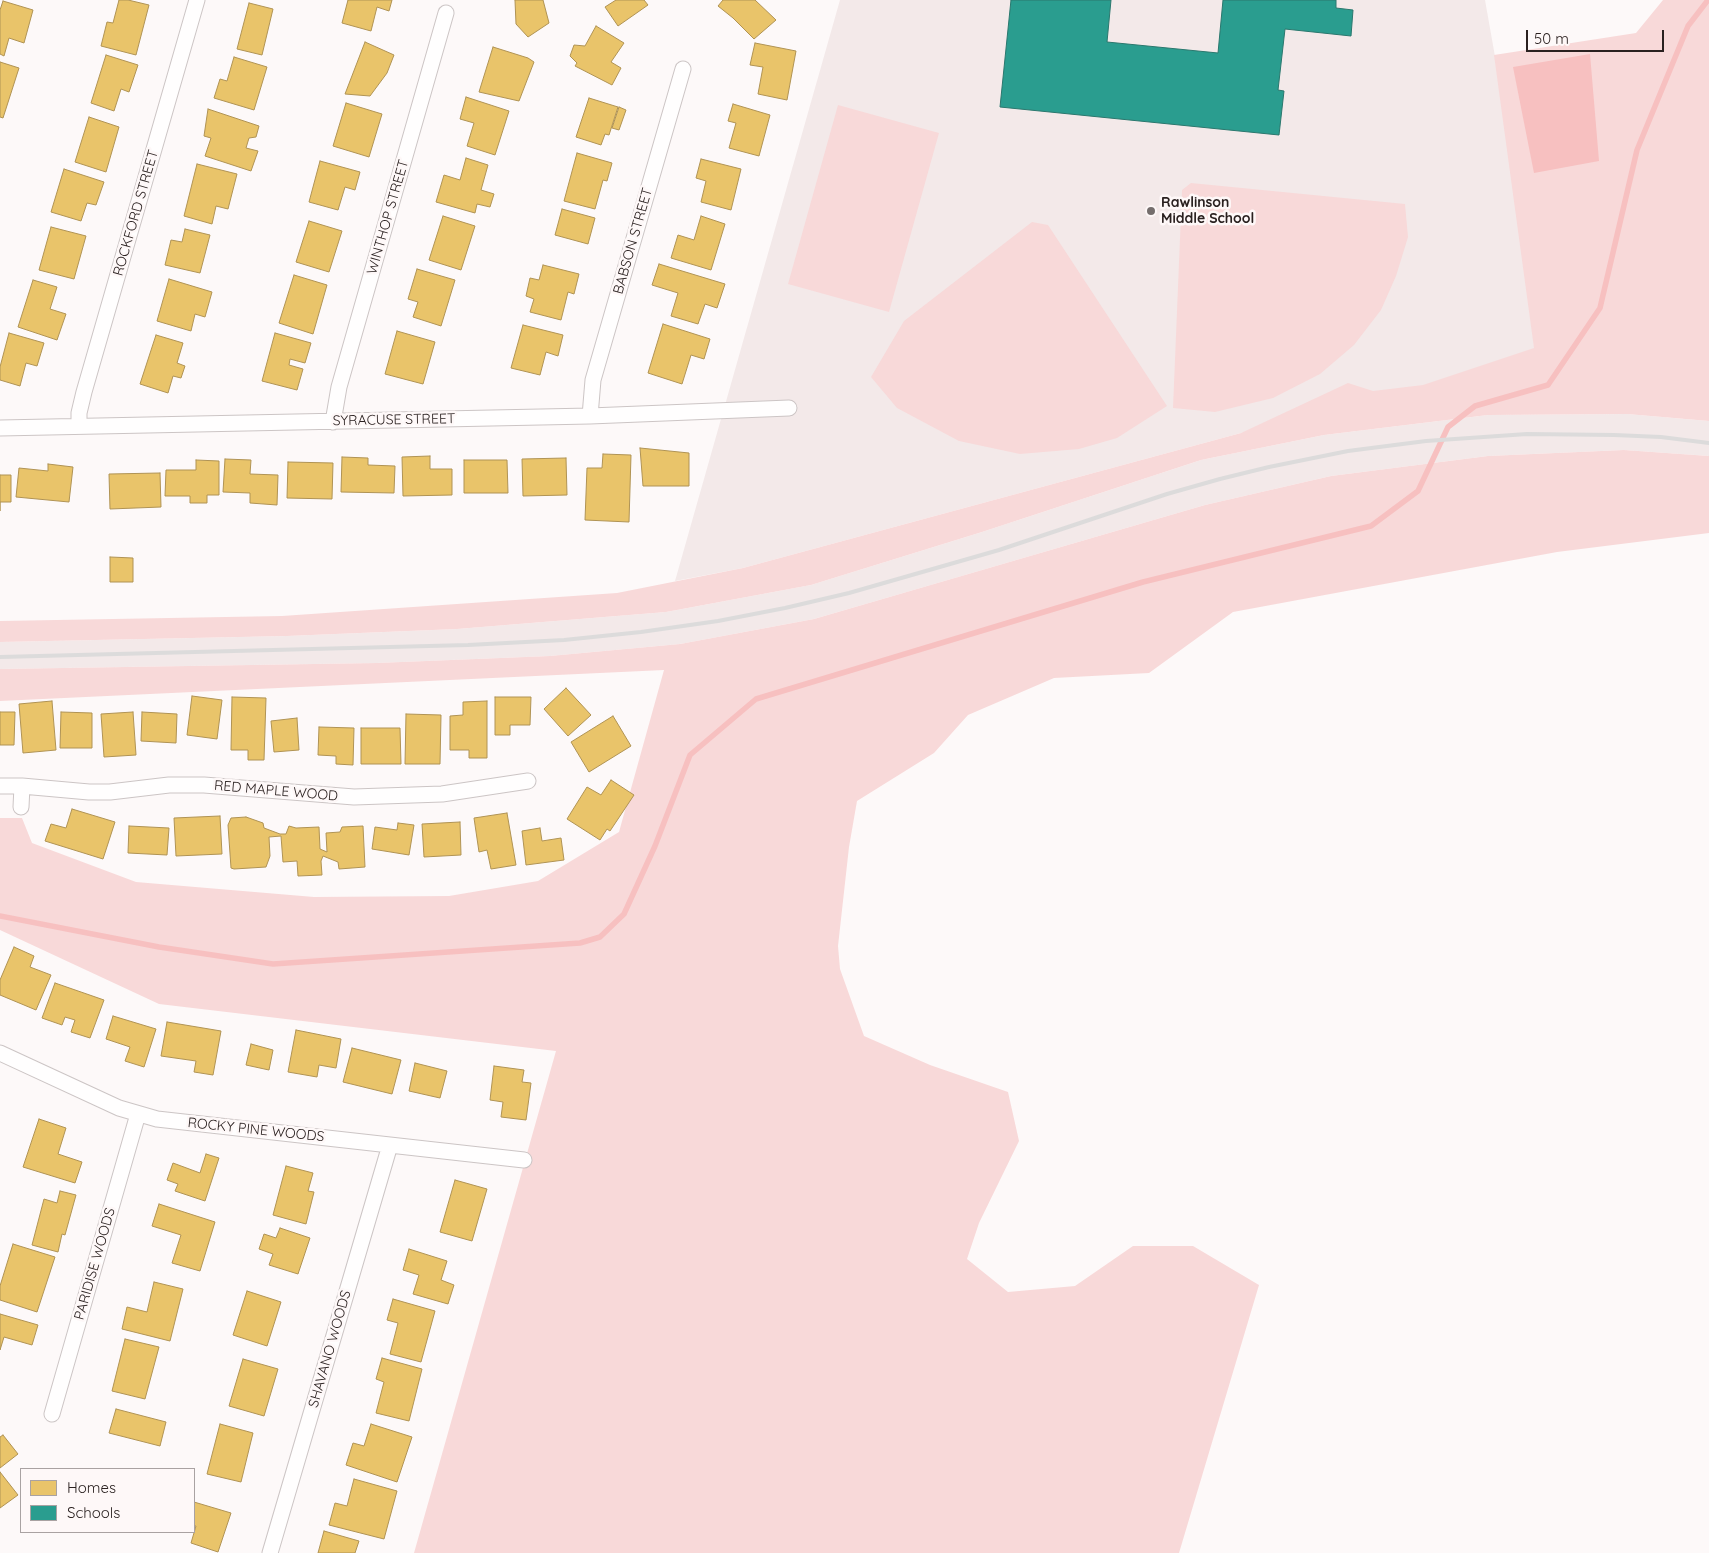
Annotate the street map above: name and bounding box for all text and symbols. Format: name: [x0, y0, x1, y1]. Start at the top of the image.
scale bar: [1529, 20, 1666, 52]
text: 50 m: [1534, 29, 1569, 48]
street label: ROCKFORD STREET: [110, 148, 162, 278]
street label: WINTHOP STREET: [364, 158, 412, 276]
street label: BABSON STREET: [610, 186, 656, 296]
place label: Rawlinson Middle School: [1161, 195, 1254, 228]
marker: Rawlinson Middle School: [1145, 205, 1157, 217]
street label: SYRACUSE STREET: [333, 411, 455, 429]
street label: RED MAPLE WOOD: [213, 777, 339, 805]
street label: ROCKY PINE WOODS: [187, 1114, 325, 1146]
street label: PARIDISE WOODS: [71, 1206, 119, 1322]
street label: SHAVANO WOODS: [305, 1288, 355, 1410]
legend: [20, 1468, 195, 1533]
text: Homes: [67, 1478, 116, 1497]
text: Schools: [67, 1503, 120, 1522]

